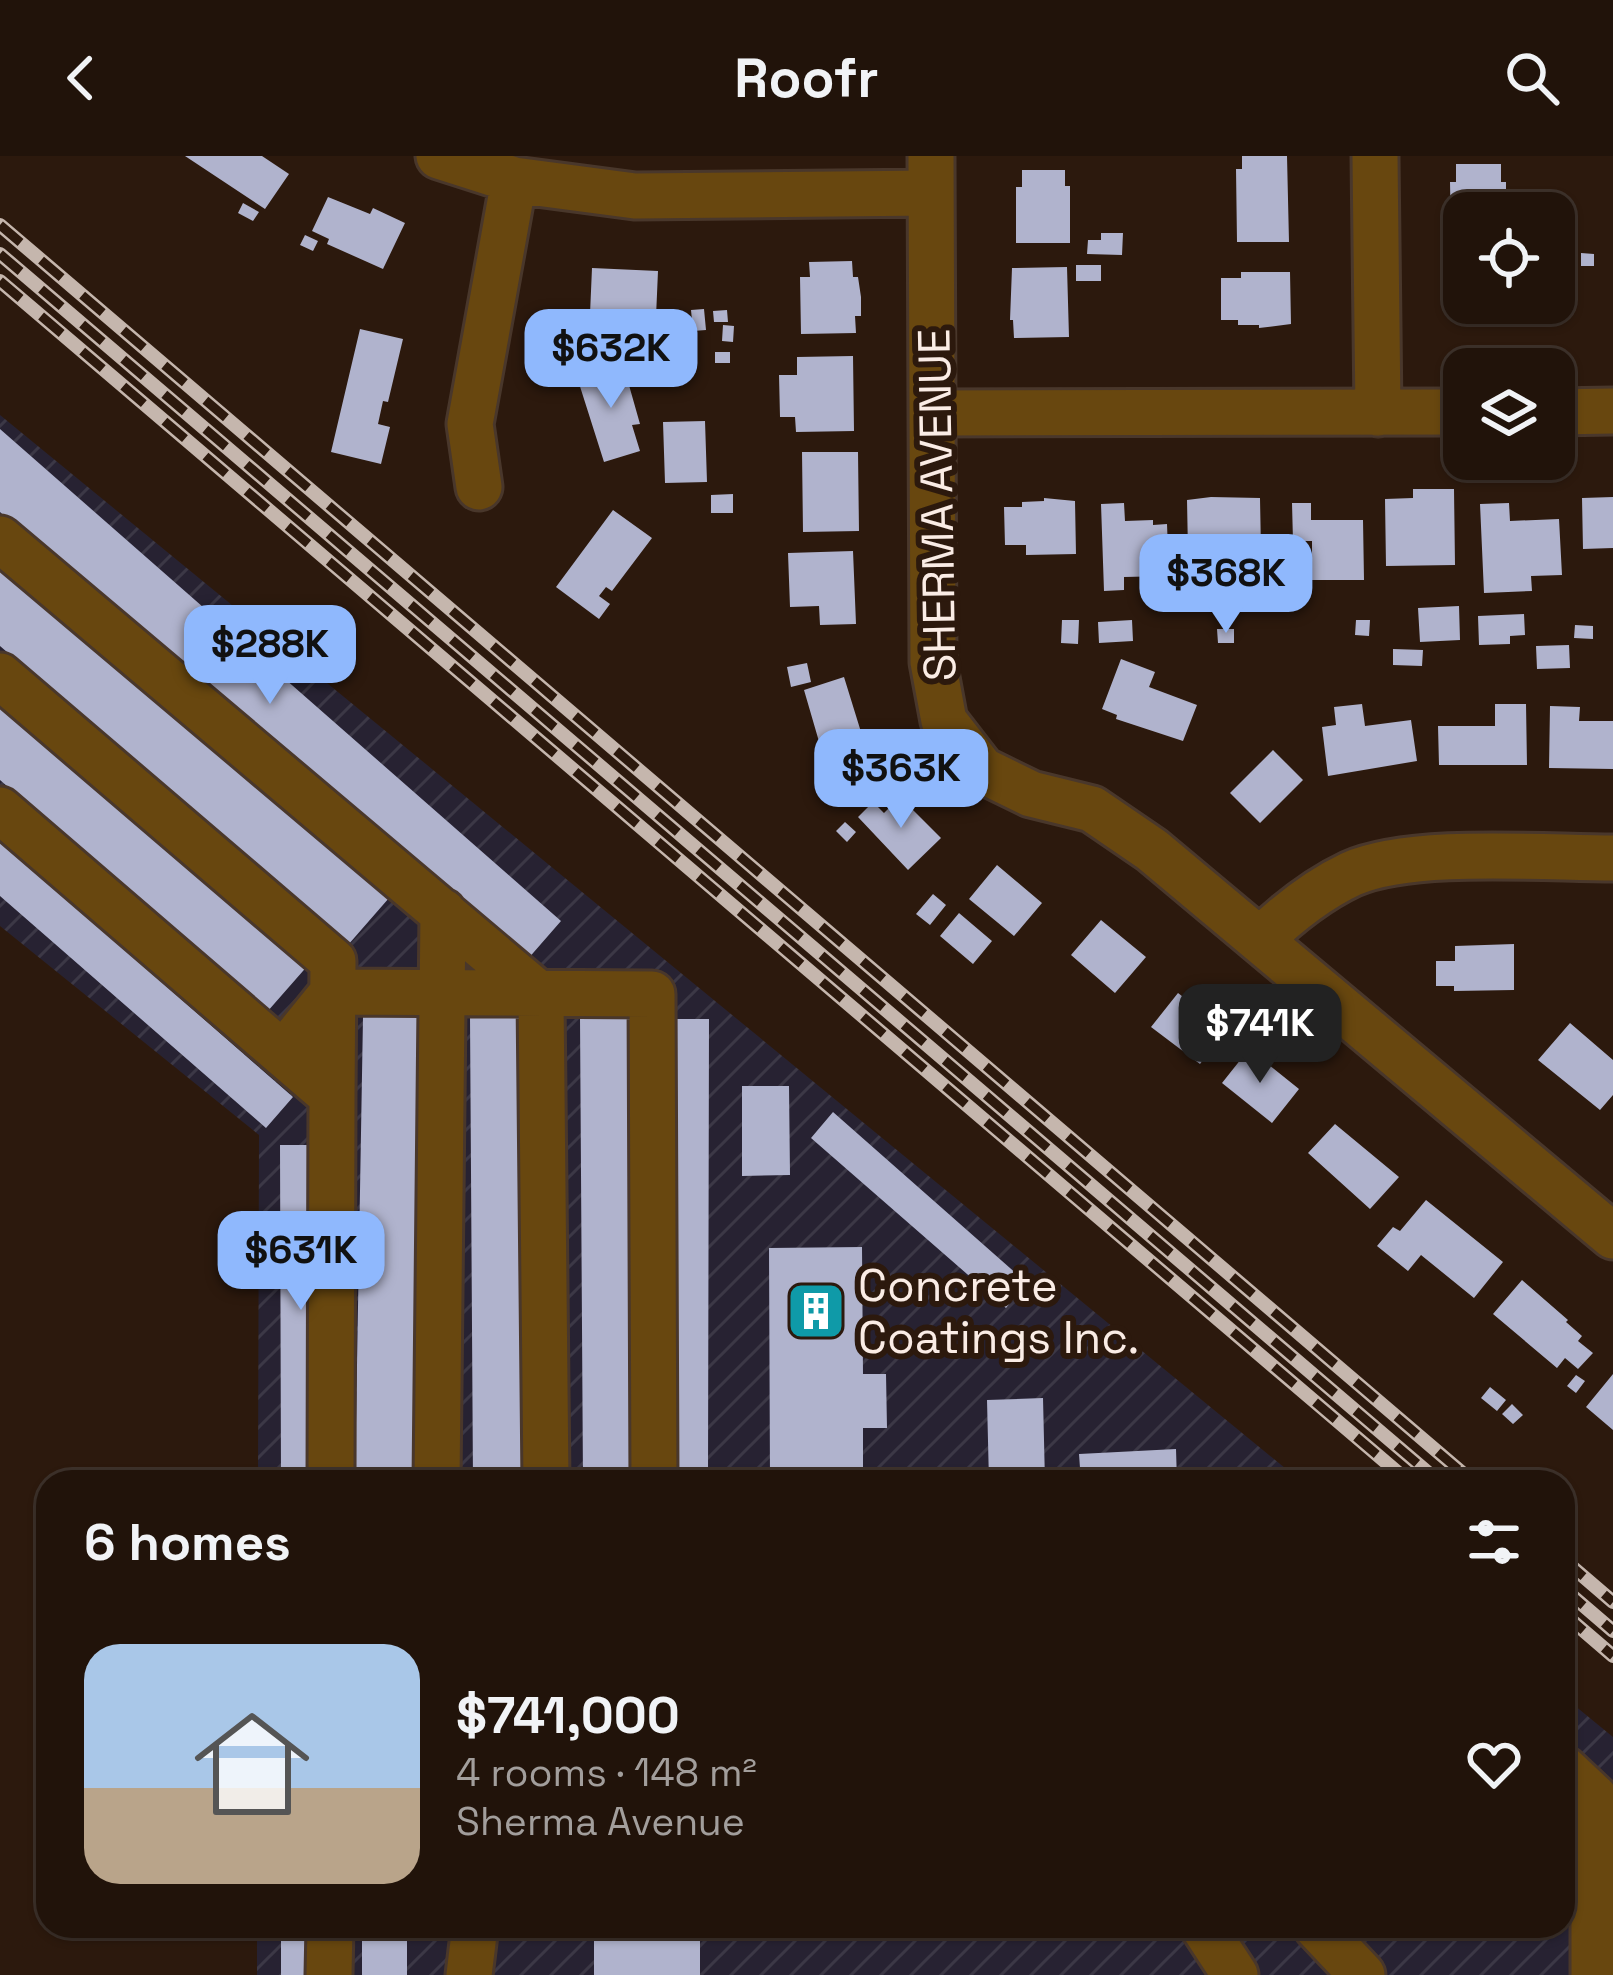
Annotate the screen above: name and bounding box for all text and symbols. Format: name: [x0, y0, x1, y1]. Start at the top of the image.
text: Roofr: [734, 44, 879, 113]
icon: back: [48, 45, 114, 111]
icon: search: [1499, 45, 1565, 111]
map controls: [1443, 192, 1575, 480]
button: locate: [1443, 192, 1575, 324]
pin: $632K: [527, 309, 695, 411]
text: $632K: [551, 323, 671, 372]
street label: SHERMA AVENUE: [905, 328, 969, 682]
button: layers: [1443, 348, 1575, 480]
pin: $368K: [1142, 534, 1310, 636]
text: $368K: [1166, 548, 1286, 597]
pin: $288K: [186, 605, 354, 707]
text: $288K: [211, 619, 329, 668]
pin: $363K: [817, 729, 985, 831]
text: $363K: [841, 743, 961, 792]
pin: $741K: [1176, 984, 1344, 1086]
text: $741K: [1206, 998, 1314, 1047]
pin: $631K: [217, 1211, 385, 1313]
text: $631K: [245, 1225, 357, 1274]
place label: Concrete Coatings Inc.: [858, 1257, 1139, 1366]
building icon: Concrete Coatings Inc.: [785, 1280, 847, 1342]
icon: filters: [1461, 1509, 1527, 1575]
text: 6 homes: [84, 1510, 291, 1575]
text: $741,000: [456, 1683, 680, 1748]
icon: home: [180, 1692, 324, 1836]
icon: heart: [1461, 1731, 1527, 1797]
text: 4 rooms · 148 m²: [456, 1748, 757, 1797]
text: Sherma Avenue: [456, 1797, 745, 1846]

